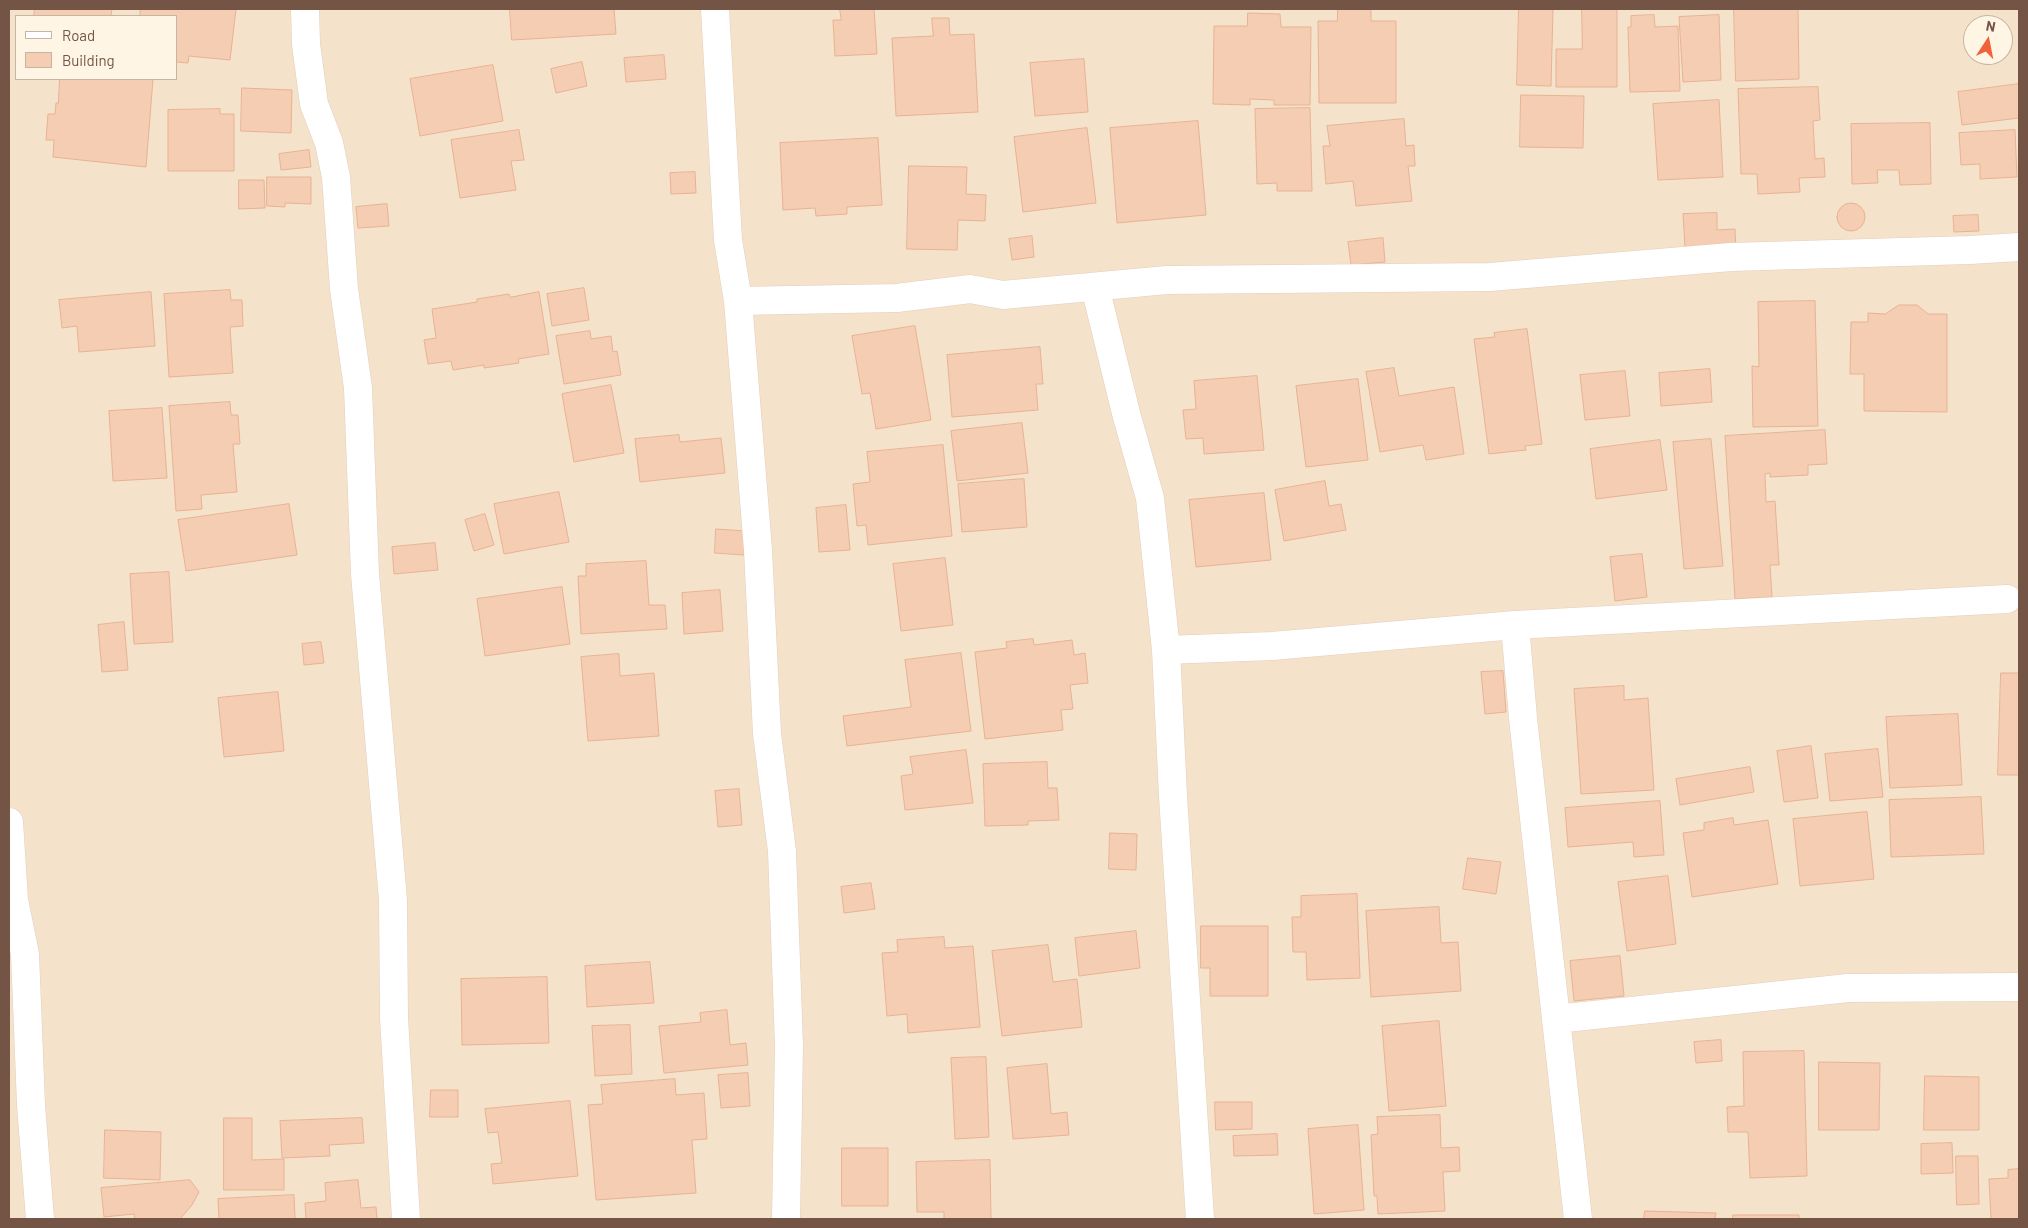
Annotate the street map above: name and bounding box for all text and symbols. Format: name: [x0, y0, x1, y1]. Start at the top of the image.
legend: [15, 15, 178, 80]
north arrow: [1963, 15, 2013, 65]
text: N: [1985, 17, 1997, 35]
text: Road: [62, 26, 95, 44]
text: Building: [62, 51, 115, 69]

